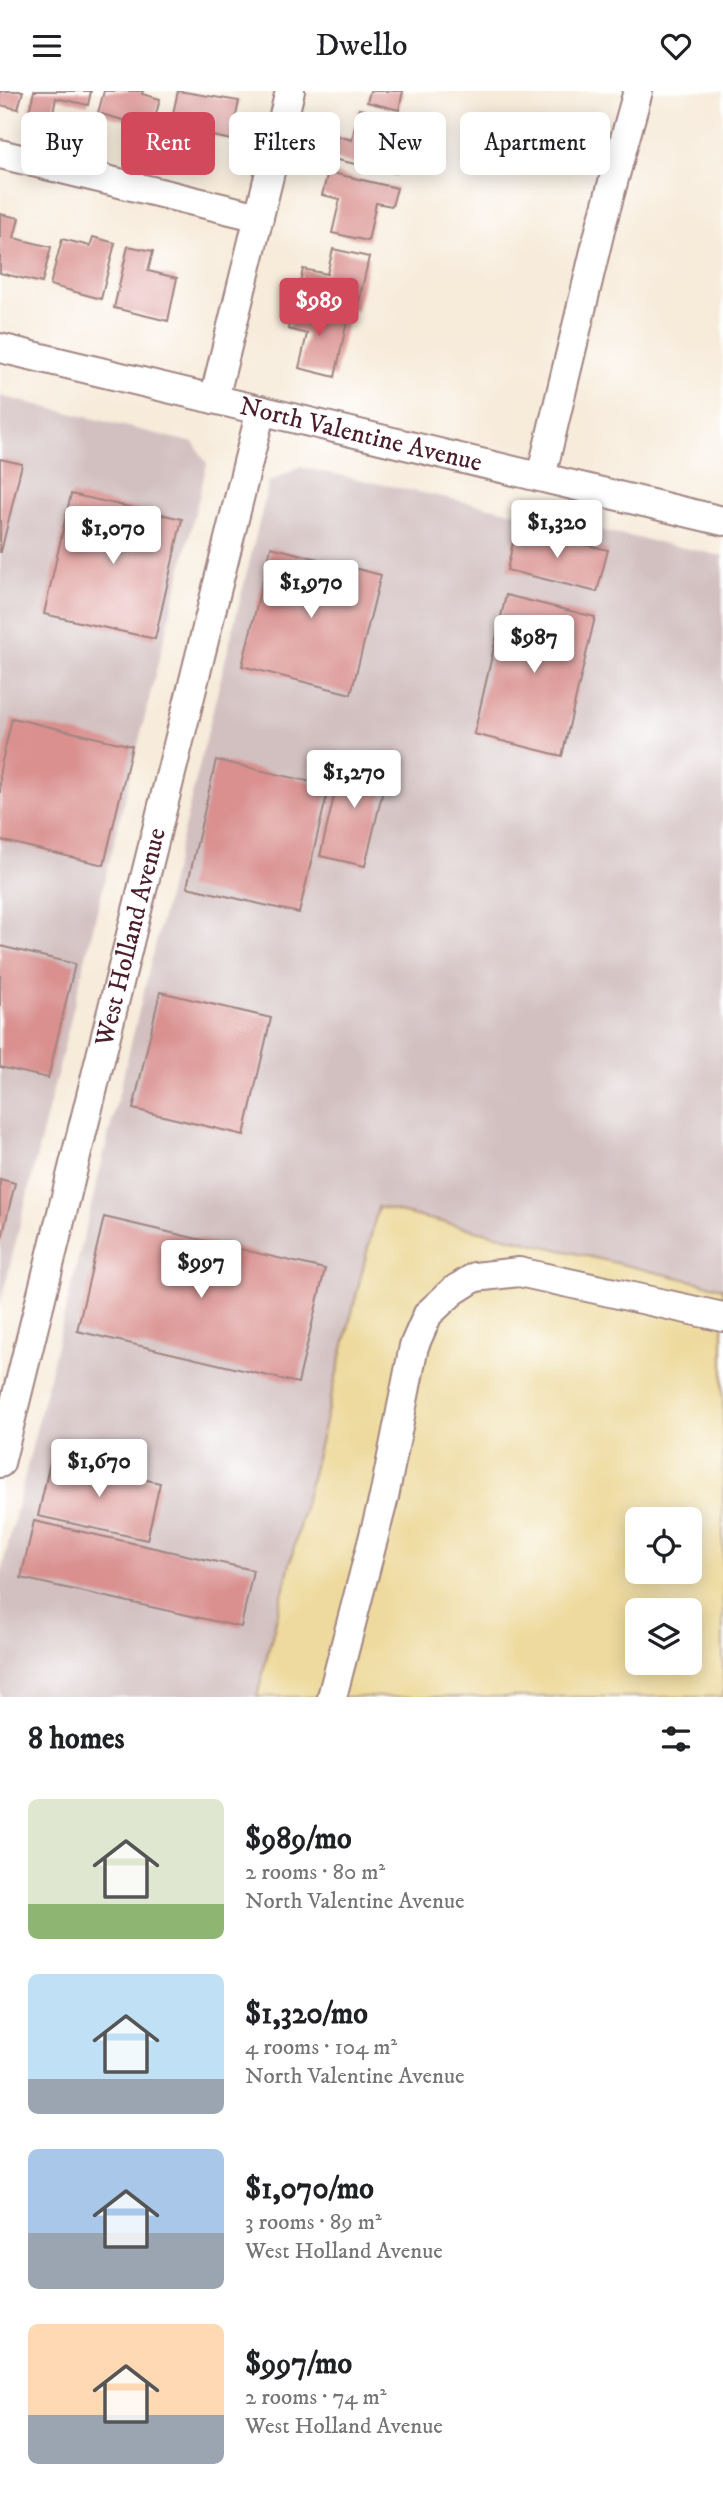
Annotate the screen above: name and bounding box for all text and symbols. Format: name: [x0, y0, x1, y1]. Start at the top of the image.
text: Dwello: [315, 26, 408, 66]
icon: menu: [28, 27, 66, 65]
icon: heart: [657, 27, 695, 65]
chip: Buy: [21, 112, 107, 175]
chip: Rent: [121, 112, 215, 175]
chip: Filters: [229, 112, 340, 175]
chip: New: [354, 112, 446, 175]
chip: Apartment: [460, 112, 610, 175]
pin: $989: [278, 279, 360, 338]
text: $989: [295, 286, 343, 315]
street label: North Valentine Avenue: [236, 389, 485, 479]
pin: $1,320: [500, 501, 614, 560]
pin: $1,070: [56, 507, 170, 566]
text: $1,320: [527, 508, 587, 537]
text: $1,070: [81, 514, 145, 543]
pin: $1,970: [254, 561, 368, 620]
text: $1,970: [279, 568, 343, 597]
pin: $987: [493, 615, 575, 675]
text: $987: [510, 623, 558, 652]
pin: $1,270: [297, 751, 411, 810]
text: $1,270: [323, 758, 385, 787]
street label: West Holland Avenue: [87, 824, 173, 1050]
pin: $997: [160, 1241, 242, 1300]
text: $997: [177, 1248, 225, 1277]
pin: $1,670: [42, 1439, 156, 1499]
text: $1,670: [67, 1447, 131, 1476]
map controls: [625, 1507, 702, 1675]
button: locate: [625, 1507, 702, 1584]
button: layers: [625, 1598, 702, 1675]
icon: filters: [657, 1720, 695, 1758]
text: 8 homes: [28, 1721, 125, 1758]
text: $989/mo: [245, 1821, 352, 1858]
icon: home: [84, 1827, 168, 1911]
text: 2 rooms · 80 m²: [245, 1858, 385, 1887]
text: North Valentine Avenue: [245, 1887, 465, 1916]
text: $1,320/mo: [245, 1996, 368, 2033]
icon: home: [84, 2002, 168, 2086]
text: 4 rooms · 104 m²: [245, 2033, 397, 2062]
text: North Valentine Avenue: [245, 2062, 465, 2091]
text: $1,070/mo: [245, 2171, 374, 2208]
icon: home: [84, 2177, 168, 2261]
text: 3 rooms · 89 m²: [245, 2208, 382, 2237]
text: West Holland Avenue: [245, 2237, 443, 2266]
text: $997/mo: [245, 2346, 352, 2383]
icon: home: [84, 2352, 168, 2436]
text: 2 rooms · 74 m²: [245, 2383, 386, 2412]
text: West Holland Avenue: [245, 2412, 443, 2441]

